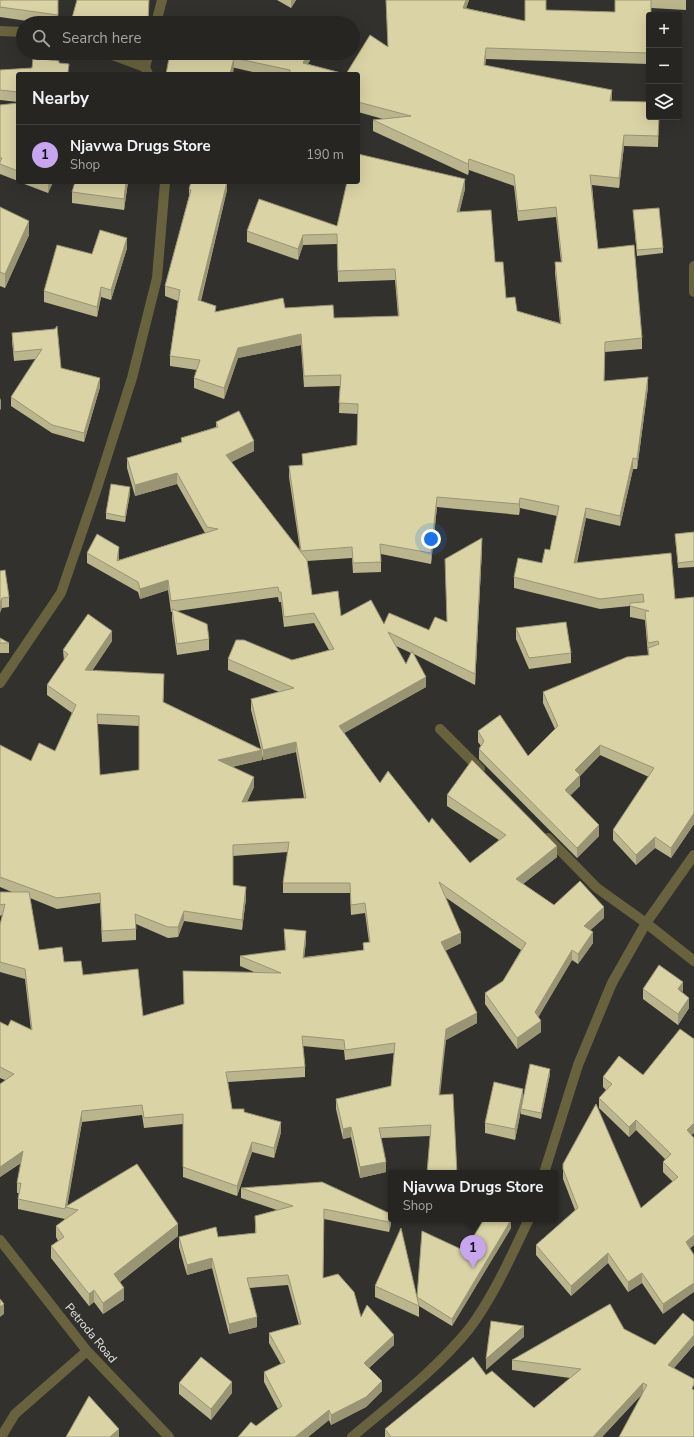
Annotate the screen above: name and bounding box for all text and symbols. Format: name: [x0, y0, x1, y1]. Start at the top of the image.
map controls: [646, 12, 682, 120]
button: +: [646, 12, 682, 48]
search box: [16, 16, 360, 60]
icon: search: [30, 27, 52, 49]
text: Search here: [62, 28, 142, 48]
button: −: [646, 48, 682, 84]
button: layers: [646, 84, 682, 120]
text: Nearby: [32, 87, 89, 110]
text: Njavwa Drugs Store: [70, 136, 211, 156]
text: 1: [41, 146, 49, 164]
text: 190 m: [306, 146, 344, 164]
text: Shop: [70, 156, 100, 174]
your location: [421, 529, 441, 549]
popup: [388, 1170, 558, 1222]
text: Njavwa Drugs Store: [403, 1177, 543, 1197]
text: Shop: [403, 1197, 433, 1215]
pin: 1: [460, 1235, 486, 1268]
street label: Petroda Road: [61, 1300, 121, 1366]

